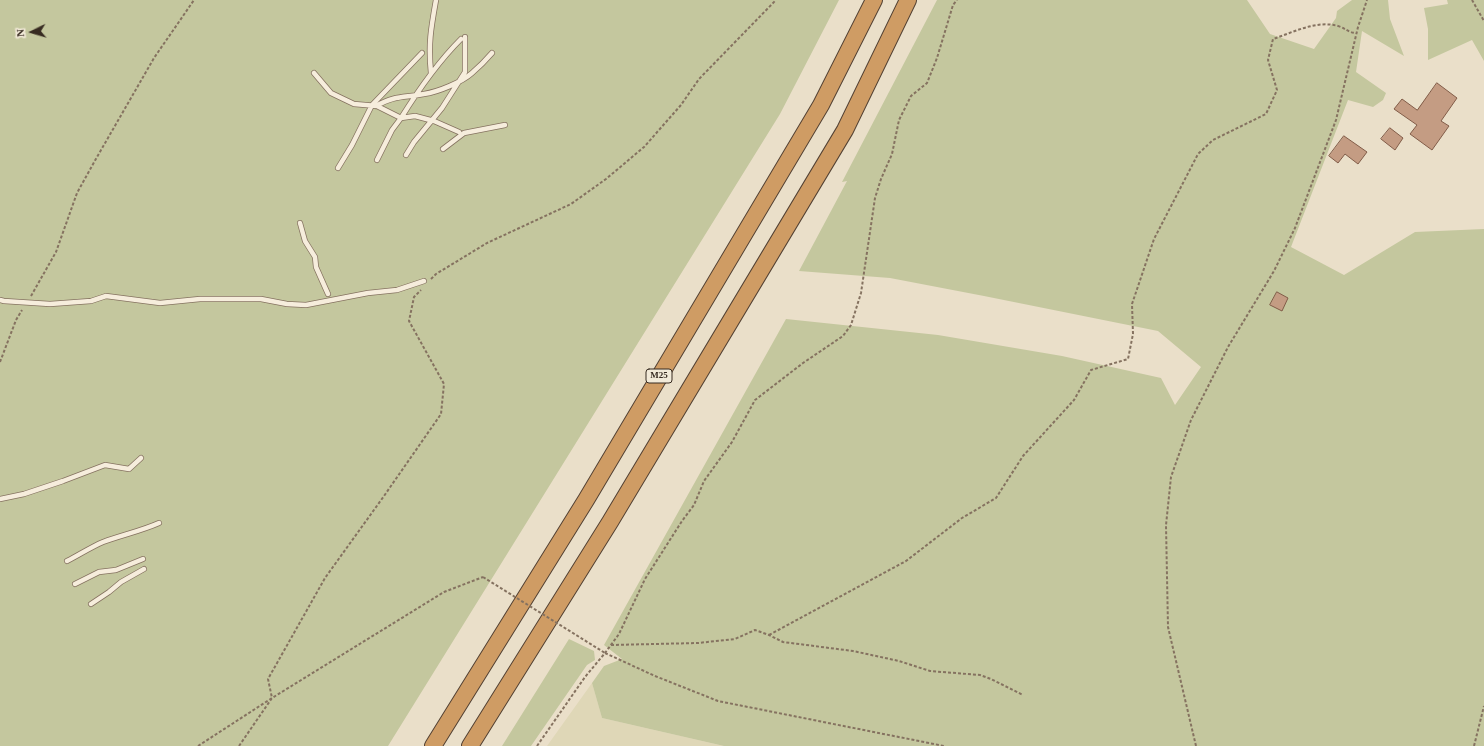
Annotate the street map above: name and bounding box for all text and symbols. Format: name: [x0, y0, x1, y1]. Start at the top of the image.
north arrow: [12, 12, 52, 52]
text: N: [14, 29, 26, 38]
road number: M25: [646, 369, 672, 383]

